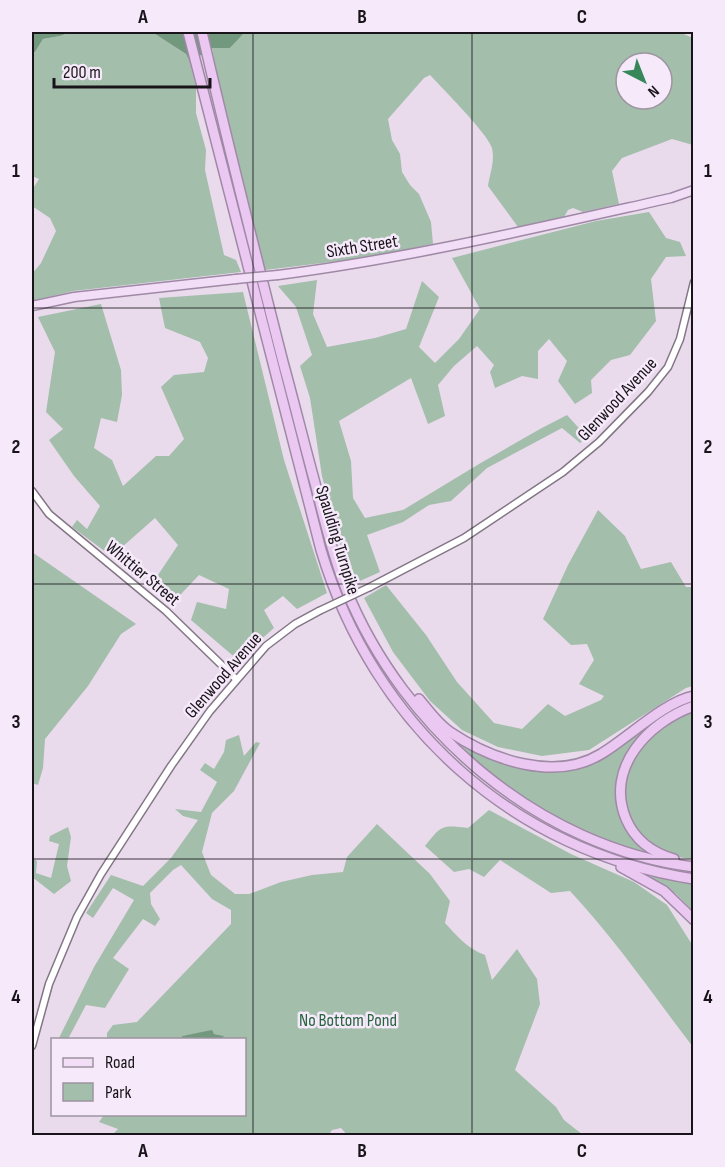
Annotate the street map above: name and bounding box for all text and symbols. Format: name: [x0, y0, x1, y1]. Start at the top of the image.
text: A: [137, 5, 148, 29]
text: B: [357, 5, 367, 29]
text: C: [577, 5, 587, 29]
scale bar: [54, 51, 210, 89]
north arrow: [614, 51, 674, 111]
text: 200 m: [63, 62, 101, 83]
text: N: [644, 81, 663, 101]
text: 1: [12, 159, 20, 183]
text: 1: [704, 159, 712, 183]
street label: Sixth Street: [325, 230, 400, 262]
street label: Glenwood Avenue: [573, 353, 661, 446]
text: 2: [12, 435, 20, 459]
text: 2: [704, 435, 712, 459]
street label: Spaulding Turnpike: [311, 483, 364, 597]
street label: Whittier Street: [101, 536, 184, 611]
street label: Glenwood Avenue: [180, 628, 266, 722]
text: 3: [12, 710, 21, 734]
text: 3: [704, 710, 713, 734]
text: 4: [11, 985, 21, 1009]
text: 4: [703, 985, 713, 1009]
park label: No Bottom Pond: [299, 1010, 397, 1031]
legend: [51, 1038, 246, 1116]
text: Road: [105, 1052, 135, 1073]
text: Park: [105, 1082, 131, 1103]
text: A: [137, 1139, 148, 1163]
text: B: [357, 1139, 367, 1163]
text: C: [577, 1139, 587, 1163]

